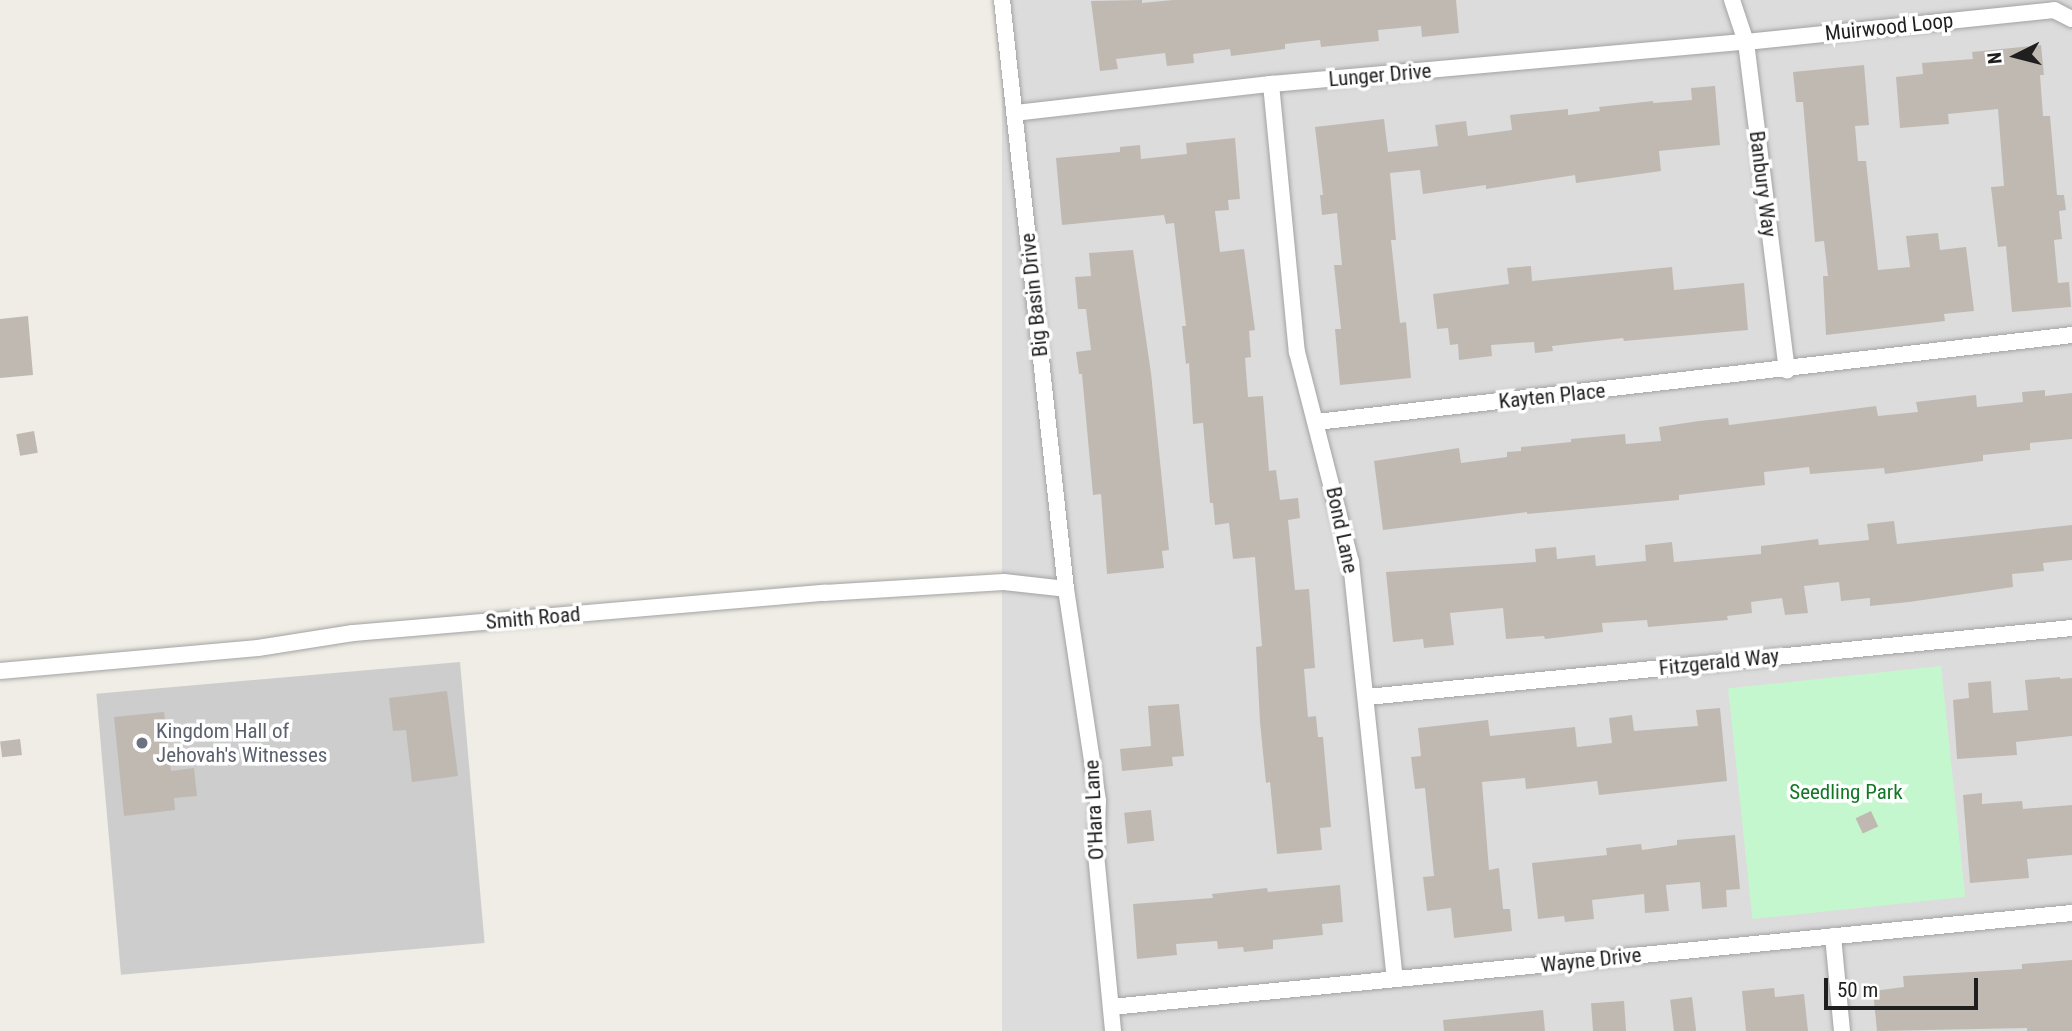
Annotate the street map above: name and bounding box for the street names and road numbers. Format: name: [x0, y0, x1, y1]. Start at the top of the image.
street label: Muirwood Loop: [1824, 8, 1954, 46]
street label: Lunger Drive: [1328, 58, 1432, 92]
street label: Banbury Way: [1744, 130, 1782, 238]
street label: Big Basin Drive: [1015, 232, 1053, 358]
street label: Kayten Place: [1497, 378, 1607, 414]
street label: Bond Lane: [1321, 485, 1363, 575]
street label: Smith Road: [485, 601, 581, 635]
street label: Fitzgerald Way: [1658, 643, 1780, 681]
street label: O'Hara Lane: [1079, 759, 1109, 861]
street label: Wayne Drive: [1539, 942, 1643, 978]

